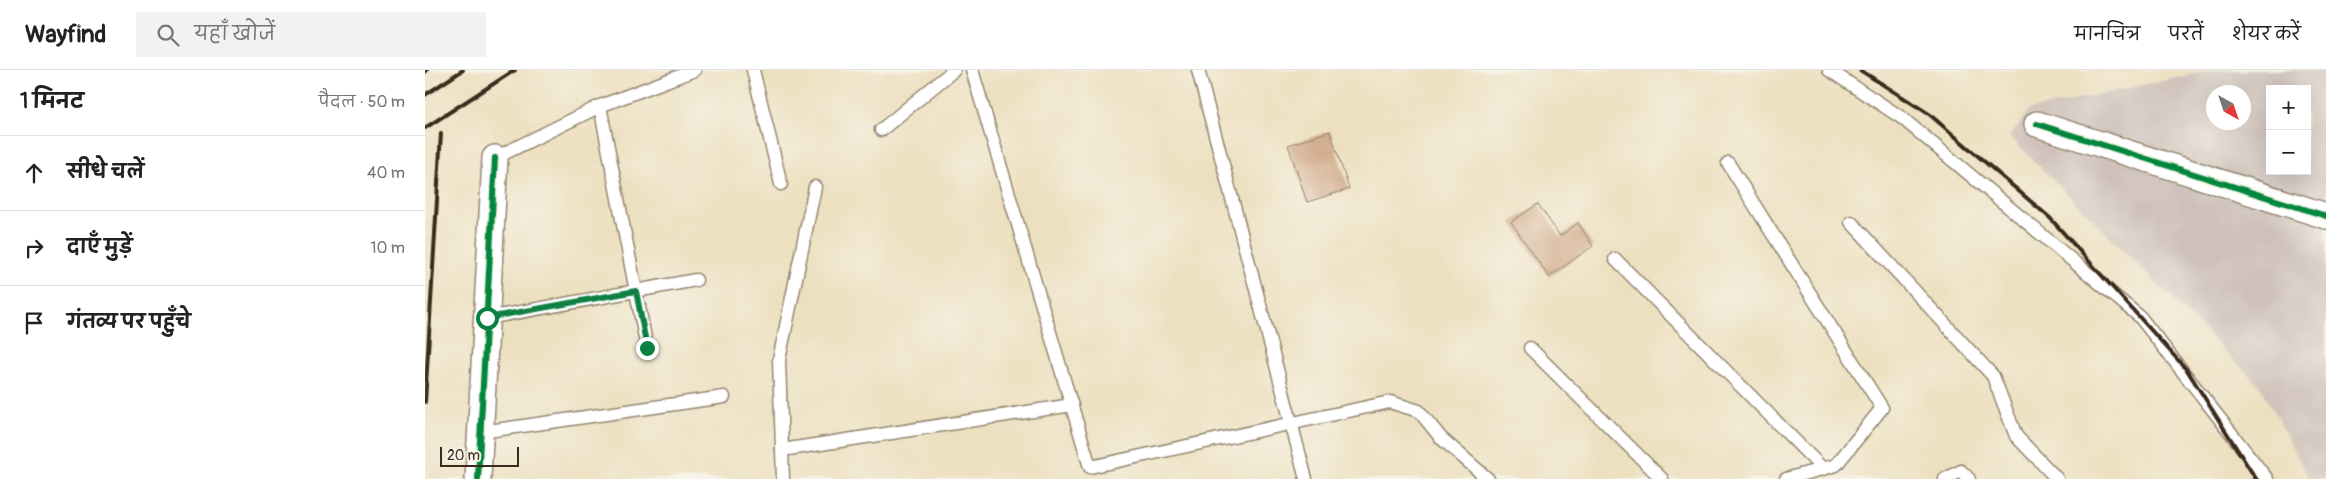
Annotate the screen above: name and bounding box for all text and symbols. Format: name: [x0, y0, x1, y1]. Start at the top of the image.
search box: [136, 12, 486, 57]
text: Wayfind: [25, 20, 106, 49]
icon: search: [154, 21, 182, 49]
text: यहाँ खोजें: [194, 22, 275, 46]
text: मानचित्र: [2074, 23, 2140, 46]
text: परतें: [2168, 23, 2204, 46]
text: शेयर करें: [2232, 23, 2301, 46]
north arrow: [2206, 85, 2251, 130]
map controls: [2266, 85, 2311, 175]
button: +: [2266, 85, 2311, 130]
text: 1 मिनट: [20, 88, 84, 115]
text: पैदल · 50 m: [319, 92, 405, 112]
button: −: [2266, 130, 2311, 175]
icon: ahead: [20, 159, 48, 187]
text: सीधे चलें: [67, 160, 144, 184]
text: 40 m: [367, 163, 405, 183]
icon: right: [20, 234, 48, 262]
text: दाएँ मुड़ें: [67, 235, 132, 259]
text: 10 m: [370, 238, 405, 258]
route start: [476, 307, 499, 330]
icon: arrive: [20, 309, 48, 337]
text: गंतव्य पर पहुँचे: [67, 310, 191, 334]
route end: [636, 337, 659, 360]
scale bar: [440, 444, 519, 467]
text: 20 m: [447, 447, 480, 464]

